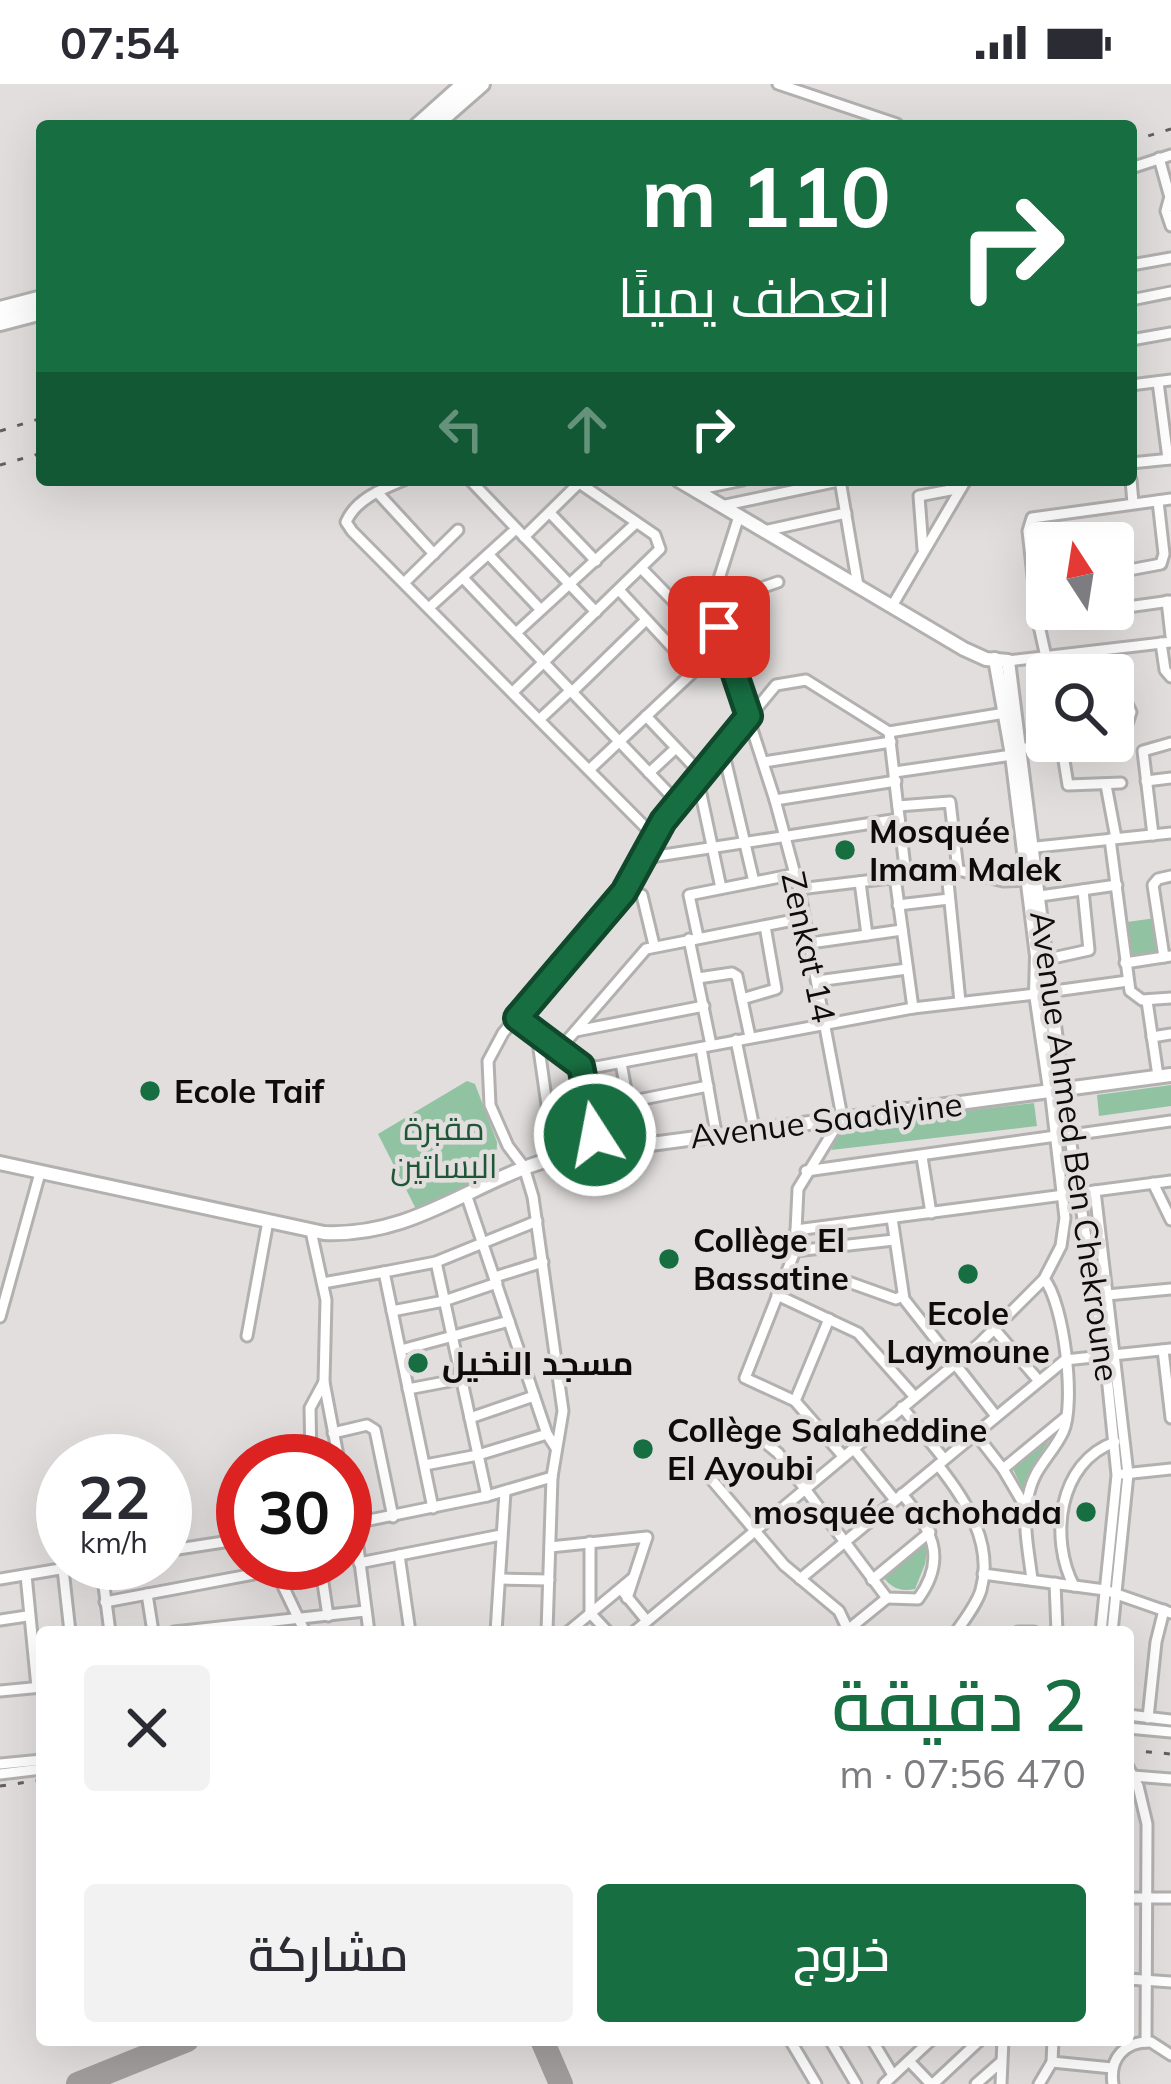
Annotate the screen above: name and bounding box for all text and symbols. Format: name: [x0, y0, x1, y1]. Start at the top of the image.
text: 07:54: [60, 14, 179, 70]
text: 110 m: [641, 143, 891, 248]
icon: right: [933, 168, 1089, 324]
text: انعطف يمينًا: [618, 263, 891, 331]
icon: left: [428, 396, 494, 462]
icon: ahead: [554, 396, 620, 462]
icon: right: [680, 396, 746, 462]
north arrow: [1026, 522, 1134, 630]
map controls: [1026, 522, 1134, 762]
pin: [668, 576, 770, 678]
icon: arrive: [686, 594, 752, 660]
button: search: [1026, 654, 1134, 762]
place label: Mosquée Imam Malek: [869, 810, 1062, 889]
marker: Mosquée Imam Malek: [832, 837, 858, 863]
street label: Zenkat 14: [774, 868, 845, 1026]
street label: Avenue Ahmed Ben Chekroune: [1022, 908, 1129, 1384]
place label: Ecole Taif: [174, 1070, 325, 1111]
position arrow: [532, 1072, 658, 1198]
marker: Ecole Taif: [137, 1078, 163, 1104]
street label: Avenue Saadiyine: [687, 1082, 964, 1157]
park label: مقبرة البساتين: [390, 1107, 498, 1187]
place label: Collège El Bassatine: [693, 1219, 849, 1298]
marker: Collège El Bassatine: [656, 1246, 682, 1272]
marker: Ecole Laymoune: [955, 1261, 981, 1287]
place label: Ecole Laymoune: [886, 1292, 1050, 1371]
place label: مسجد النخيل: [442, 1342, 634, 1383]
marker: مسجد النخيل: [405, 1350, 431, 1376]
place label: Collège Salaheddine El Ayoubi: [667, 1409, 987, 1488]
speed limit sign: 30: [216, 1434, 372, 1590]
marker: Collège Salaheddine El Ayoubi: [630, 1436, 656, 1462]
text: 22: [78, 1459, 150, 1534]
place label: mosquée achohada: [753, 1491, 1062, 1532]
marker: mosquée achohada: [1073, 1499, 1099, 1525]
text: km/h: [80, 1523, 148, 1561]
text: 2 دقيقة: [832, 1659, 1086, 1749]
button: close: [84, 1665, 210, 1791]
text: 470 m · 07:56: [840, 1749, 1086, 1798]
button: مشاركة: [84, 1884, 573, 2022]
button: خروج: [597, 1884, 1086, 2022]

